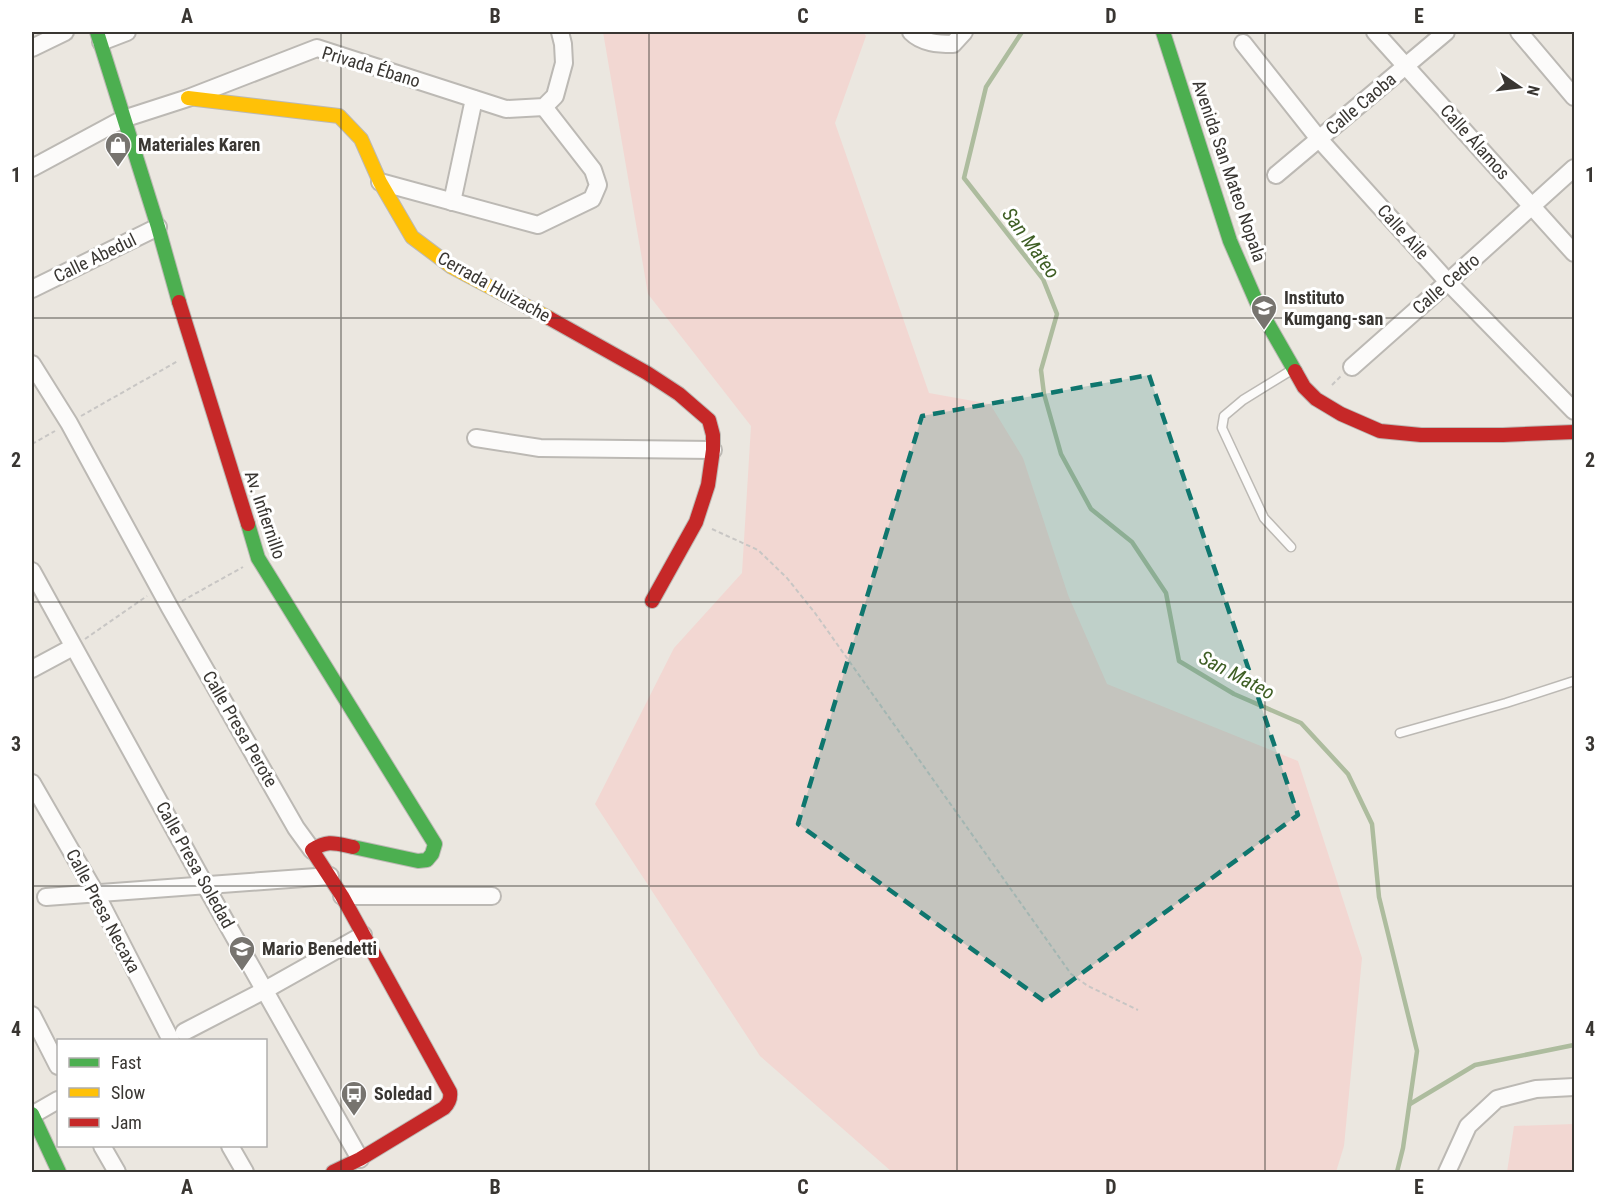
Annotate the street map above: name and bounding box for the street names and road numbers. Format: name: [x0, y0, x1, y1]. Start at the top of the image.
street label: Privada Ébano: [319, 42, 423, 91]
street label: Calle Caoba: [1321, 68, 1400, 139]
street label: Avenida San Mateo Nopala: [1188, 77, 1270, 265]
street label: Calle Álamos: [1436, 100, 1514, 183]
street label: Calle Aile: [1373, 200, 1434, 263]
street label: Calle Abedul: [50, 229, 139, 287]
street label: Cerrada Huizache: [434, 247, 554, 326]
street label: Calle Cedro: [1408, 249, 1483, 318]
street label: Av. Infiernillo: [241, 468, 290, 562]
street label: Calle Presa Perote: [199, 667, 282, 791]
street label: Calle Presa Soledad: [152, 798, 239, 932]
street label: Calle Presa Necaxa: [62, 845, 145, 976]

